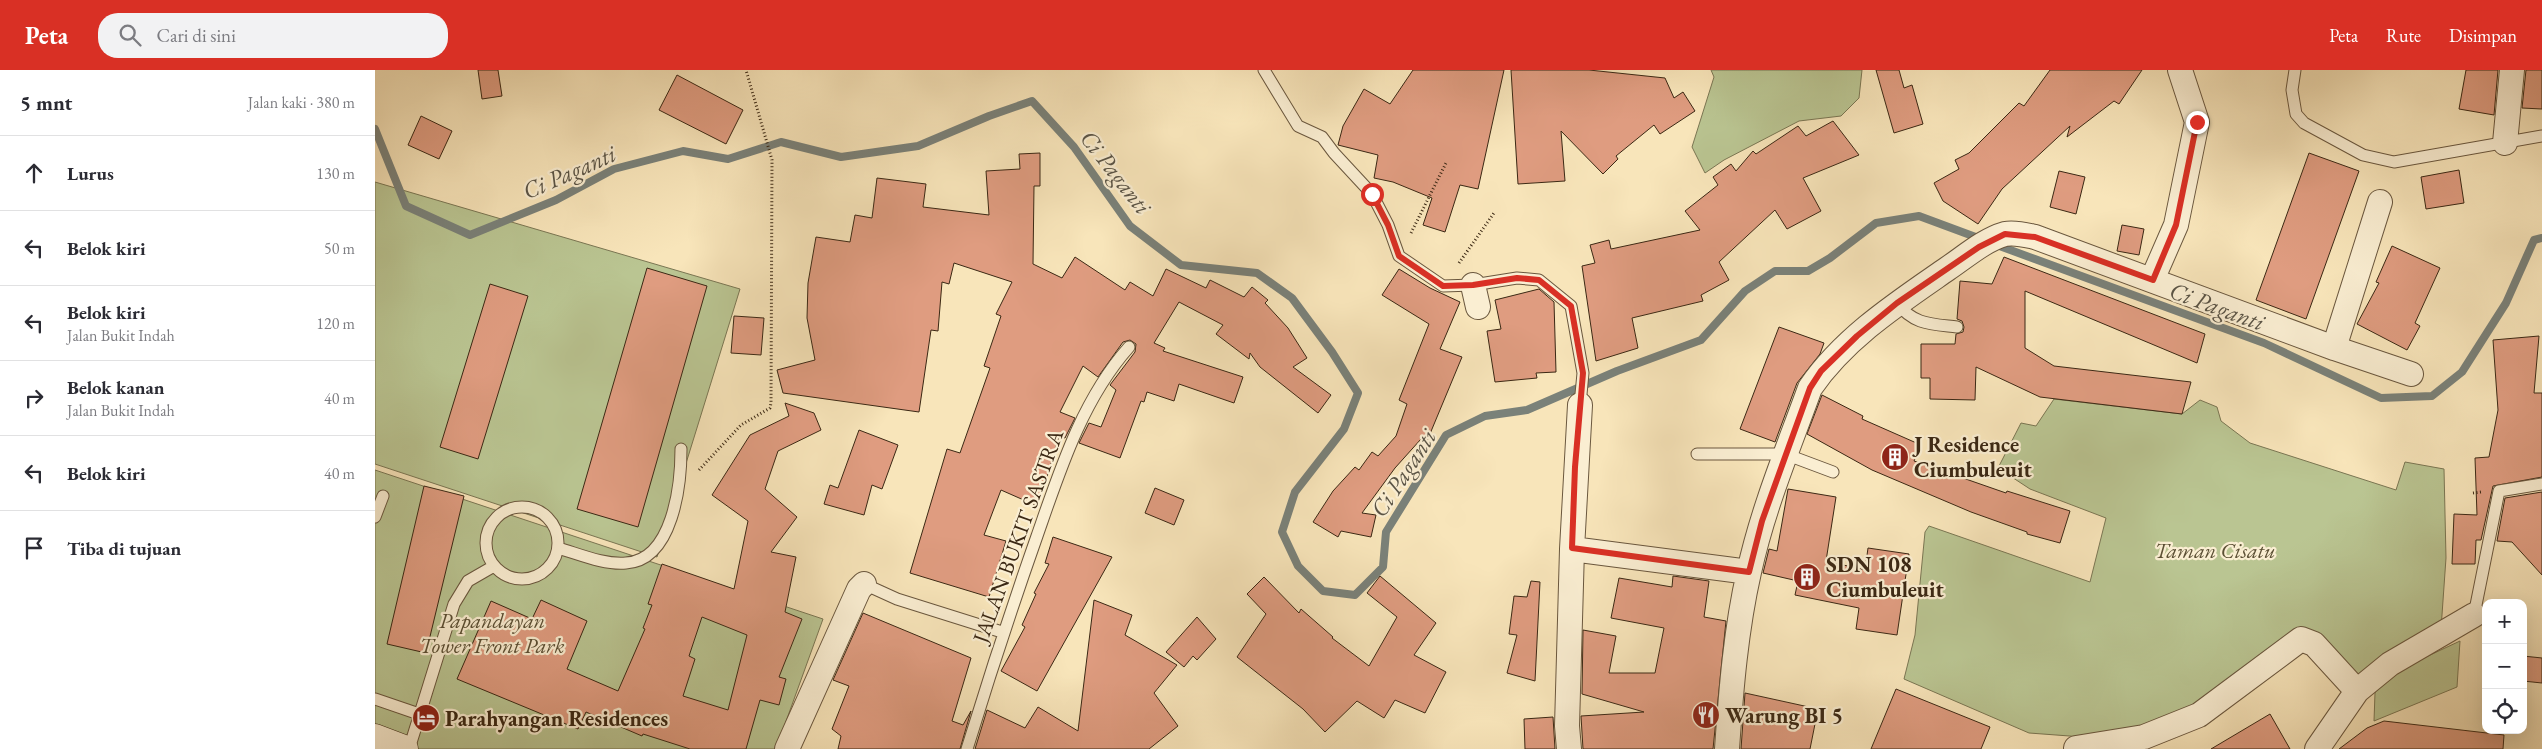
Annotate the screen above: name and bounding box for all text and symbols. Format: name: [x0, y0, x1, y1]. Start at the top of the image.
search box: [98, 13, 448, 58]
text: Peta: [25, 20, 68, 51]
icon: search: [116, 21, 144, 49]
text: Cari di sini: [156, 23, 236, 48]
text: Peta: [2329, 24, 2358, 47]
text: Rute: [2386, 24, 2421, 47]
text: Disimpan: [2449, 24, 2517, 47]
text: 5 mnt: [20, 89, 72, 116]
text: Jalan kaki · 380 m: [248, 92, 355, 113]
route end: [2186, 111, 2209, 134]
water label: Ci Paganti: [1073, 124, 1159, 221]
water label: Ci Paganti: [518, 137, 621, 206]
icon: ahead: [20, 159, 48, 187]
text: Lurus: [67, 161, 114, 186]
text: 130 m: [316, 163, 355, 184]
route start: [1361, 183, 1384, 206]
icon: left: [20, 234, 48, 262]
text: Belok kiri: [67, 236, 146, 261]
text: 50 m: [324, 238, 355, 259]
water label: Ci Paganti: [2165, 275, 2270, 338]
text: Belok kiri: [67, 300, 146, 325]
icon: left: [20, 309, 48, 337]
text: 120 m: [316, 313, 355, 334]
text: Jalan Bukit Indah: [67, 325, 175, 346]
text: Belok kanan: [67, 375, 165, 400]
icon: right: [20, 384, 48, 412]
text: 40 m: [324, 388, 355, 409]
text: Jalan Bukit Indah: [67, 400, 175, 421]
water label: Ci Paganti: [1363, 422, 1443, 523]
street label: JALAN BUKIT SASTRA: [965, 424, 1070, 649]
place label: J Residence Ciumbuleuit: [1912, 430, 2032, 484]
building icon: J Residence Ciumbuleuit: [1880, 442, 1910, 472]
icon: left: [20, 459, 48, 487]
text: Belok kiri: [67, 461, 146, 486]
text: 40 m: [324, 463, 355, 484]
icon: arrive: [20, 534, 48, 562]
text: Tiba di tujuan: [67, 536, 181, 561]
park label: Taman Cisatu: [2155, 536, 2275, 565]
place label: SDN 108 Ciumbuleuit: [1826, 550, 1944, 604]
building icon: SDN 108 Ciumbuleuit: [1792, 562, 1822, 592]
map controls: [2482, 599, 2527, 734]
button: +: [2482, 599, 2527, 644]
park label: Papandayan Tower Front Park: [420, 606, 564, 660]
button: −: [2482, 644, 2527, 689]
button: locate: [2482, 689, 2527, 734]
restaurant icon: Warung BI 5: [1691, 700, 1721, 730]
place label: Warung BI 5: [1725, 701, 1843, 730]
hotel icon: Parahyangan Residences: [411, 703, 441, 733]
place label: Parahyangan Residences: [445, 704, 668, 733]

